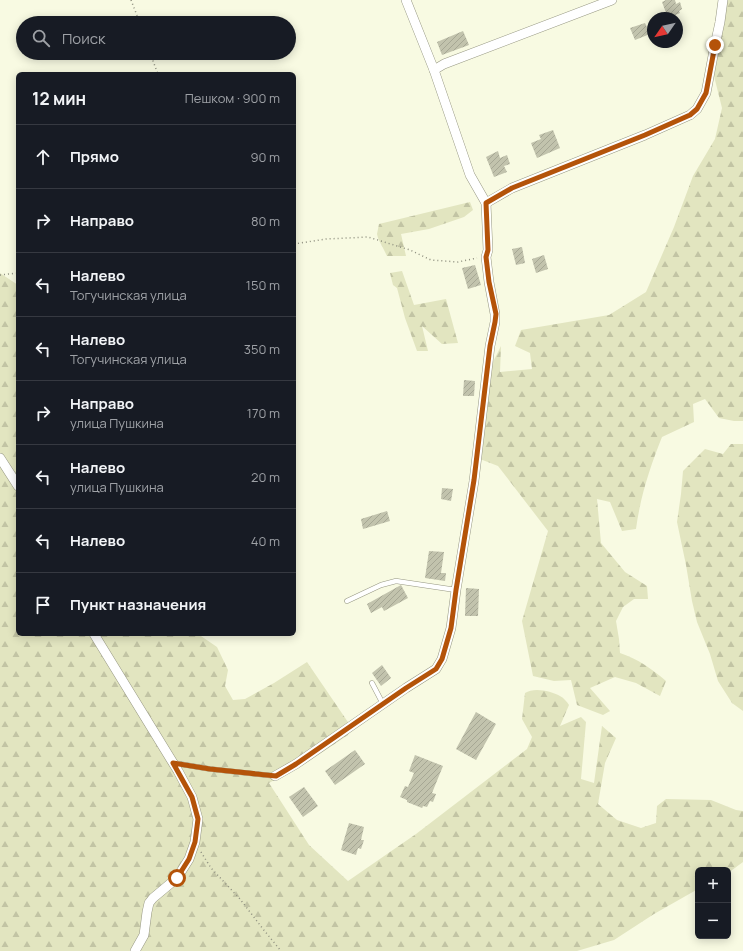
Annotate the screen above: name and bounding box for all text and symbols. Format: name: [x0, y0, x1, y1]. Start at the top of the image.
north arrow: [647, 12, 683, 48]
search box: [16, 16, 296, 60]
icon: search: [30, 27, 52, 49]
text: Поиск: [62, 28, 106, 49]
route end: [706, 36, 724, 54]
text: 12 мин: [32, 87, 86, 110]
text: Пешком · 900 m: [185, 89, 280, 107]
icon: ahead: [32, 146, 54, 168]
text: Прямо: [70, 146, 119, 167]
text: 90 m: [250, 148, 280, 166]
icon: right: [32, 210, 54, 232]
text: Направо: [70, 210, 134, 231]
text: 80 m: [251, 212, 280, 230]
text: Налево: [70, 265, 125, 286]
icon: left: [32, 274, 54, 296]
text: 150 m: [246, 276, 280, 294]
text: Тогучинская улица: [70, 286, 187, 304]
text: Налево: [70, 329, 125, 350]
icon: left: [32, 338, 54, 360]
text: 350 m: [244, 340, 280, 358]
text: Тогучинская улица: [70, 350, 187, 368]
text: Направо: [70, 393, 134, 414]
icon: right: [32, 402, 54, 424]
text: 170 m: [247, 404, 280, 422]
text: улица Пушкина: [70, 414, 164, 432]
text: Налево: [70, 457, 125, 478]
icon: left: [32, 466, 54, 488]
text: 20 m: [251, 468, 280, 486]
text: улица Пушкина: [70, 478, 164, 496]
icon: left: [32, 530, 54, 552]
text: Налево: [70, 530, 125, 551]
text: 40 m: [251, 532, 280, 550]
icon: arrive: [32, 594, 54, 616]
text: Пункт назначения: [70, 594, 206, 615]
map controls: [695, 867, 731, 939]
button: +: [695, 867, 731, 903]
route start: [168, 869, 186, 887]
button: −: [695, 903, 731, 939]

